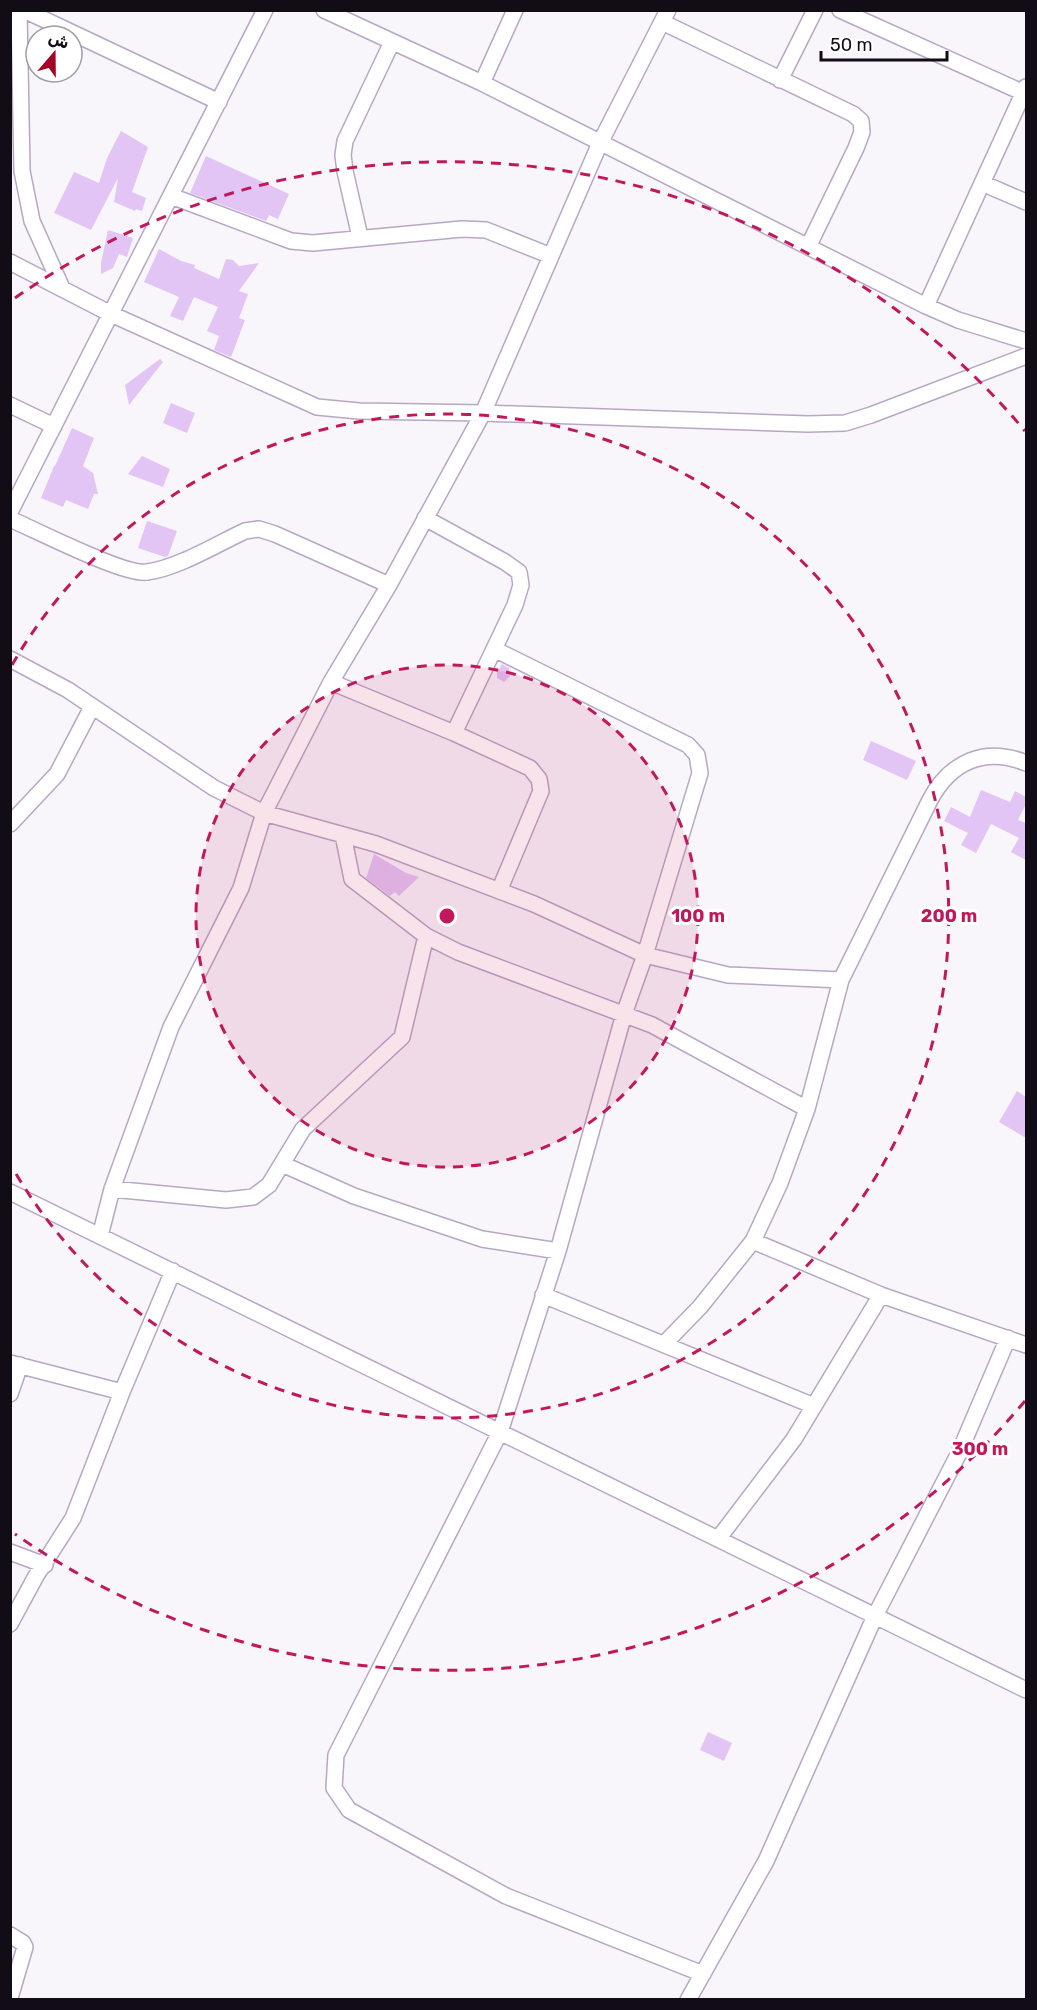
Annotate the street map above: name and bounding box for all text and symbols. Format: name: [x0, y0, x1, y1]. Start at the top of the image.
north arrow: [24, 24, 84, 84]
scale bar: [821, 24, 947, 62]
text: ش: [46, 28, 72, 53]
text: 50 m: [830, 34, 873, 56]
text: 100 m: [671, 905, 725, 927]
text: 200 m: [921, 905, 977, 927]
centre of rings: [437, 906, 457, 926]
text: 300 m: [952, 1438, 1008, 1460]

